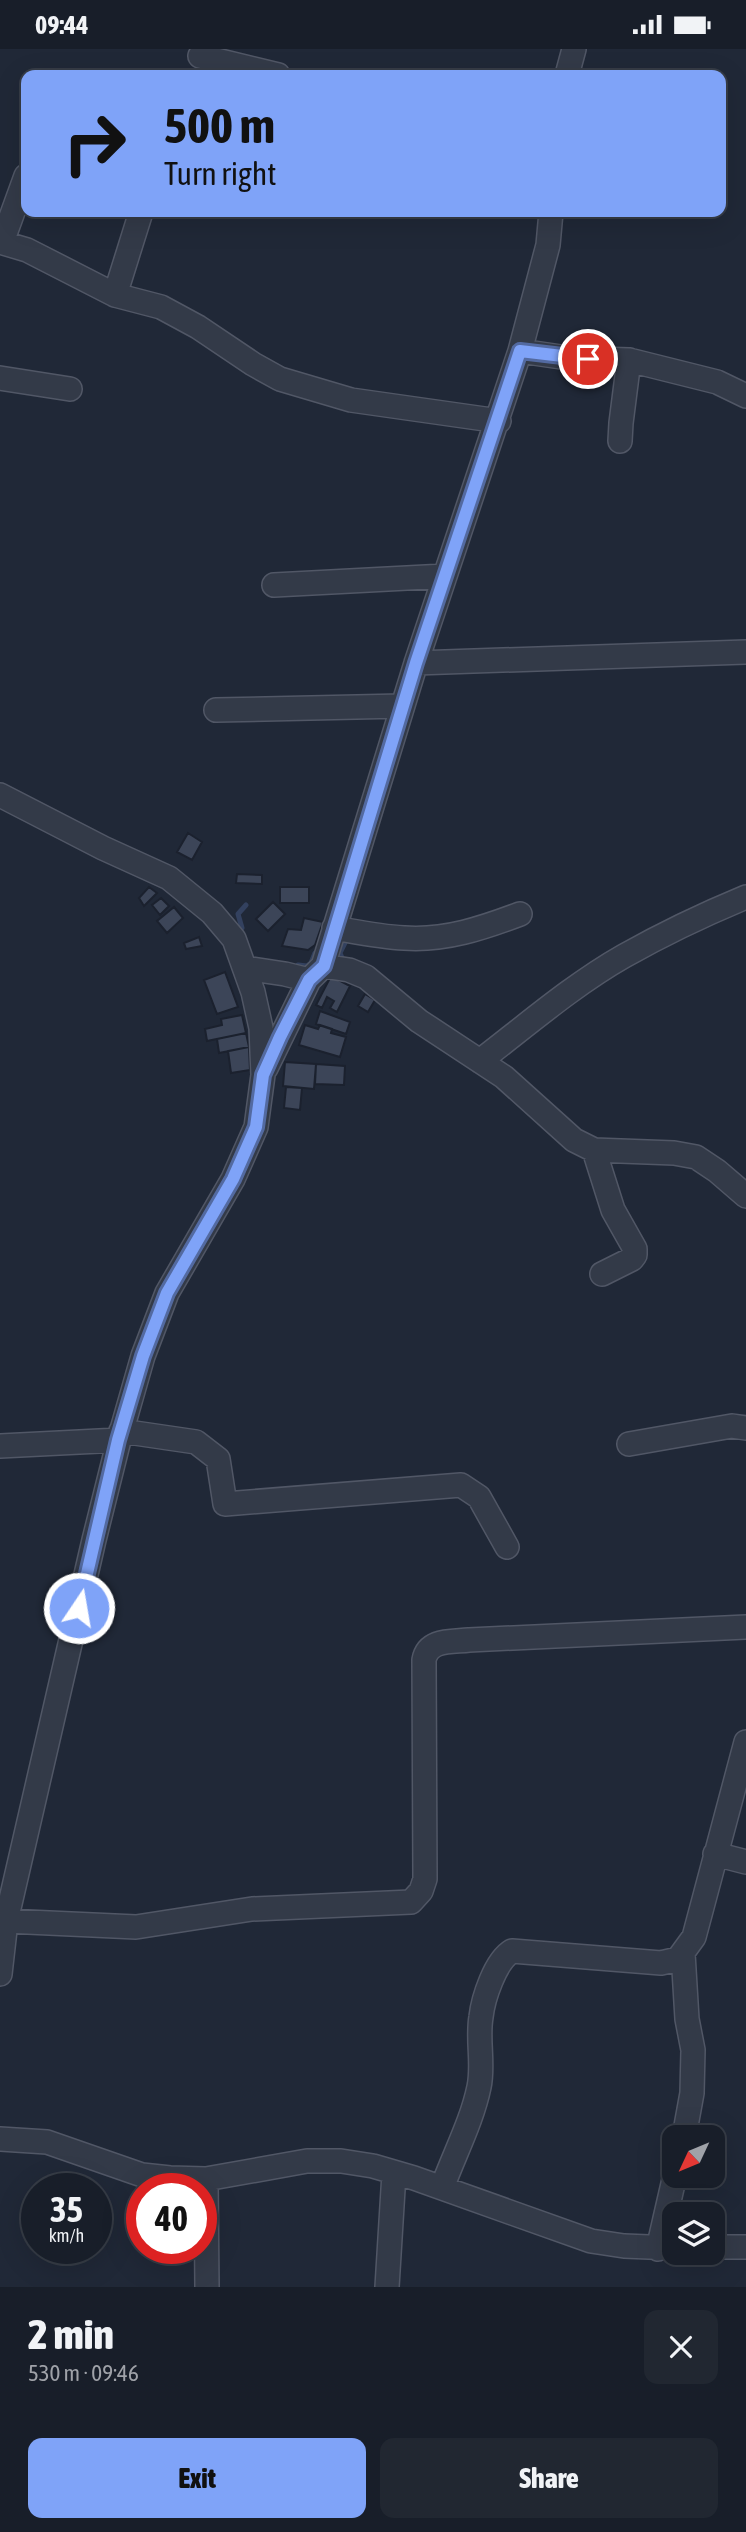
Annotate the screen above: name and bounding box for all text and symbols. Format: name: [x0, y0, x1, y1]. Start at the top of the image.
text: 09:44: [35, 10, 89, 40]
text: 500 m: [164, 97, 275, 153]
icon: right: [49, 98, 140, 189]
text: Turn right: [164, 155, 277, 192]
pin: [558, 329, 618, 389]
icon: arrive: [569, 340, 607, 378]
position arrow: [42, 1571, 116, 1645]
north arrow: [662, 2125, 724, 2187]
map controls: [662, 2125, 725, 2265]
speed limit sign: 40: [126, 2173, 217, 2264]
text: 35: [50, 2189, 83, 2229]
button: layers: [662, 2202, 725, 2265]
text: km/h: [49, 2225, 84, 2246]
text: 2 min: [28, 2310, 114, 2358]
button: close: [644, 2310, 718, 2384]
text: 530 m · 09:46: [28, 2360, 139, 2386]
button: Exit: [28, 2438, 366, 2518]
button: Share: [380, 2438, 718, 2518]

